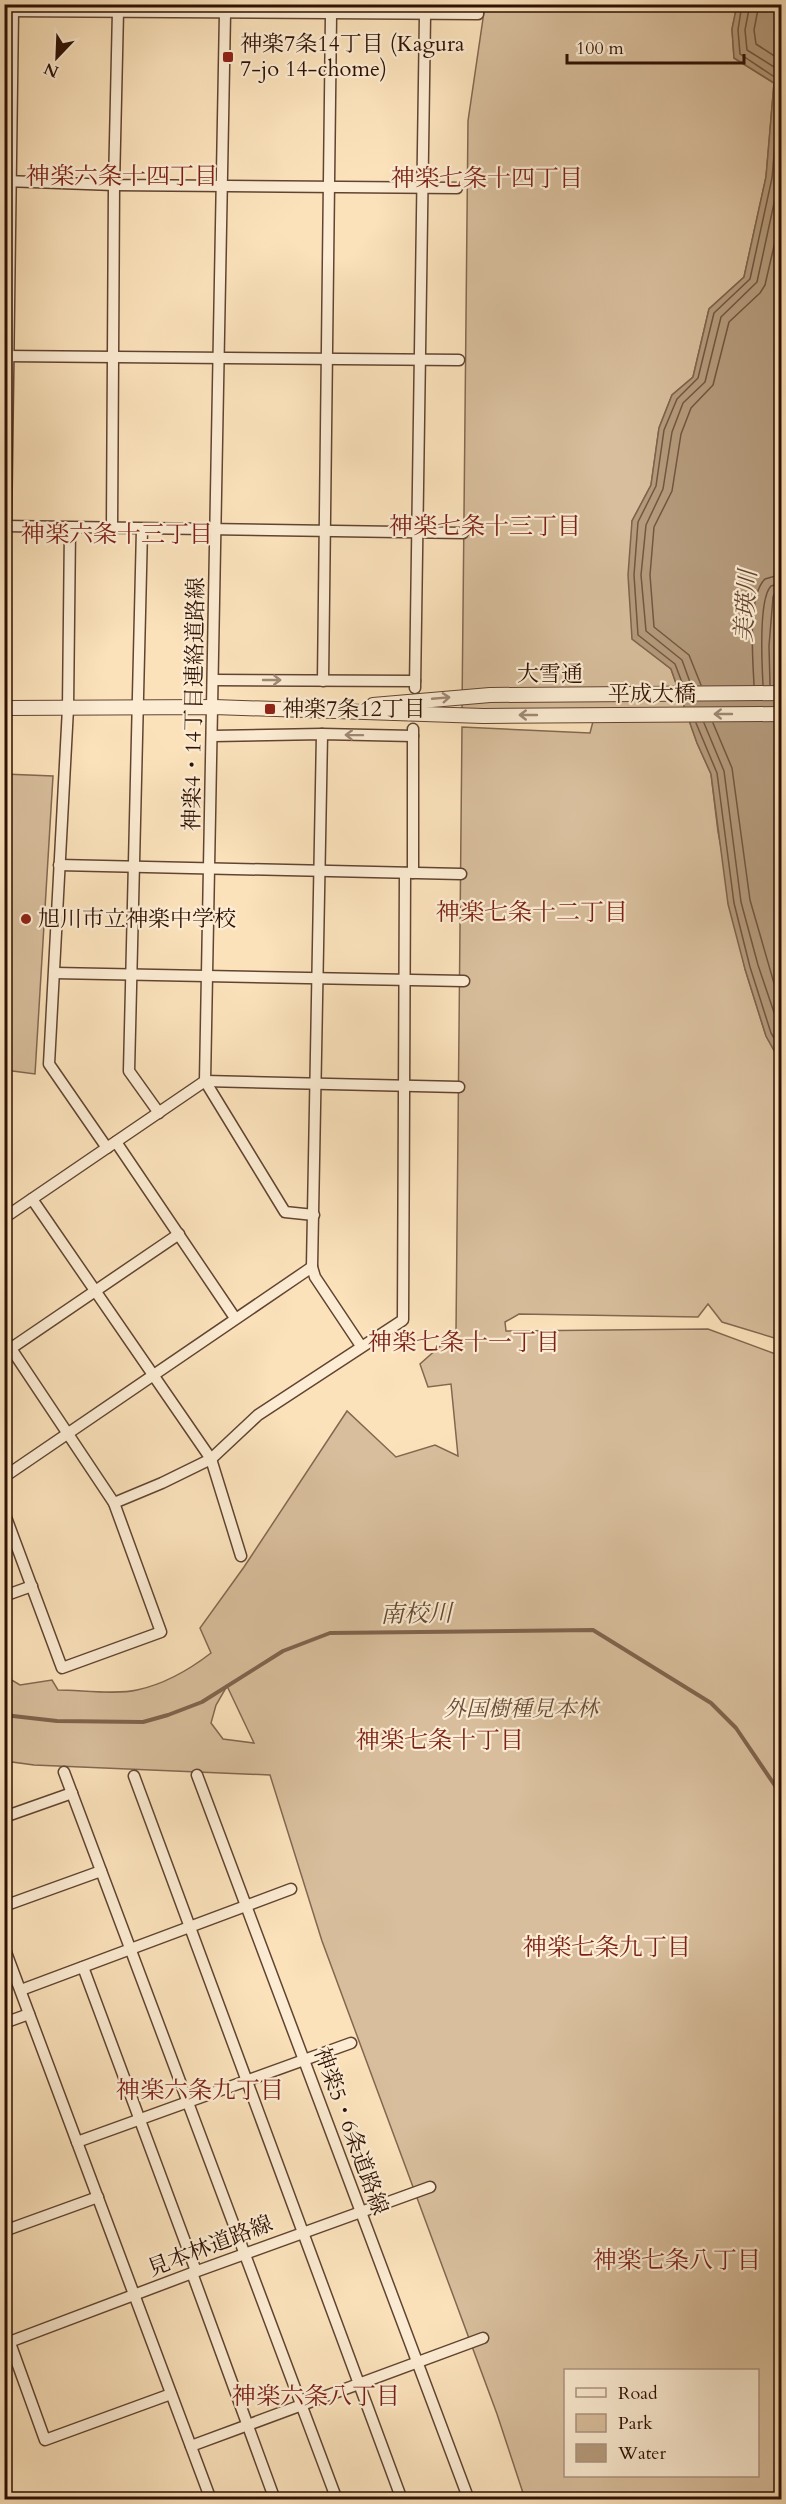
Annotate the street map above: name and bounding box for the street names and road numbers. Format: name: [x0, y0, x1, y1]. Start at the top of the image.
street label: 神楽4・14丁目連絡道路線: [177, 577, 211, 831]
street label: 大雪通: [517, 659, 583, 689]
street label: 平成大橋: [608, 679, 696, 709]
street label: 神楽5・6条道路線: [307, 2043, 395, 2219]
street label: 見本林道路線: [143, 2208, 277, 2284]

